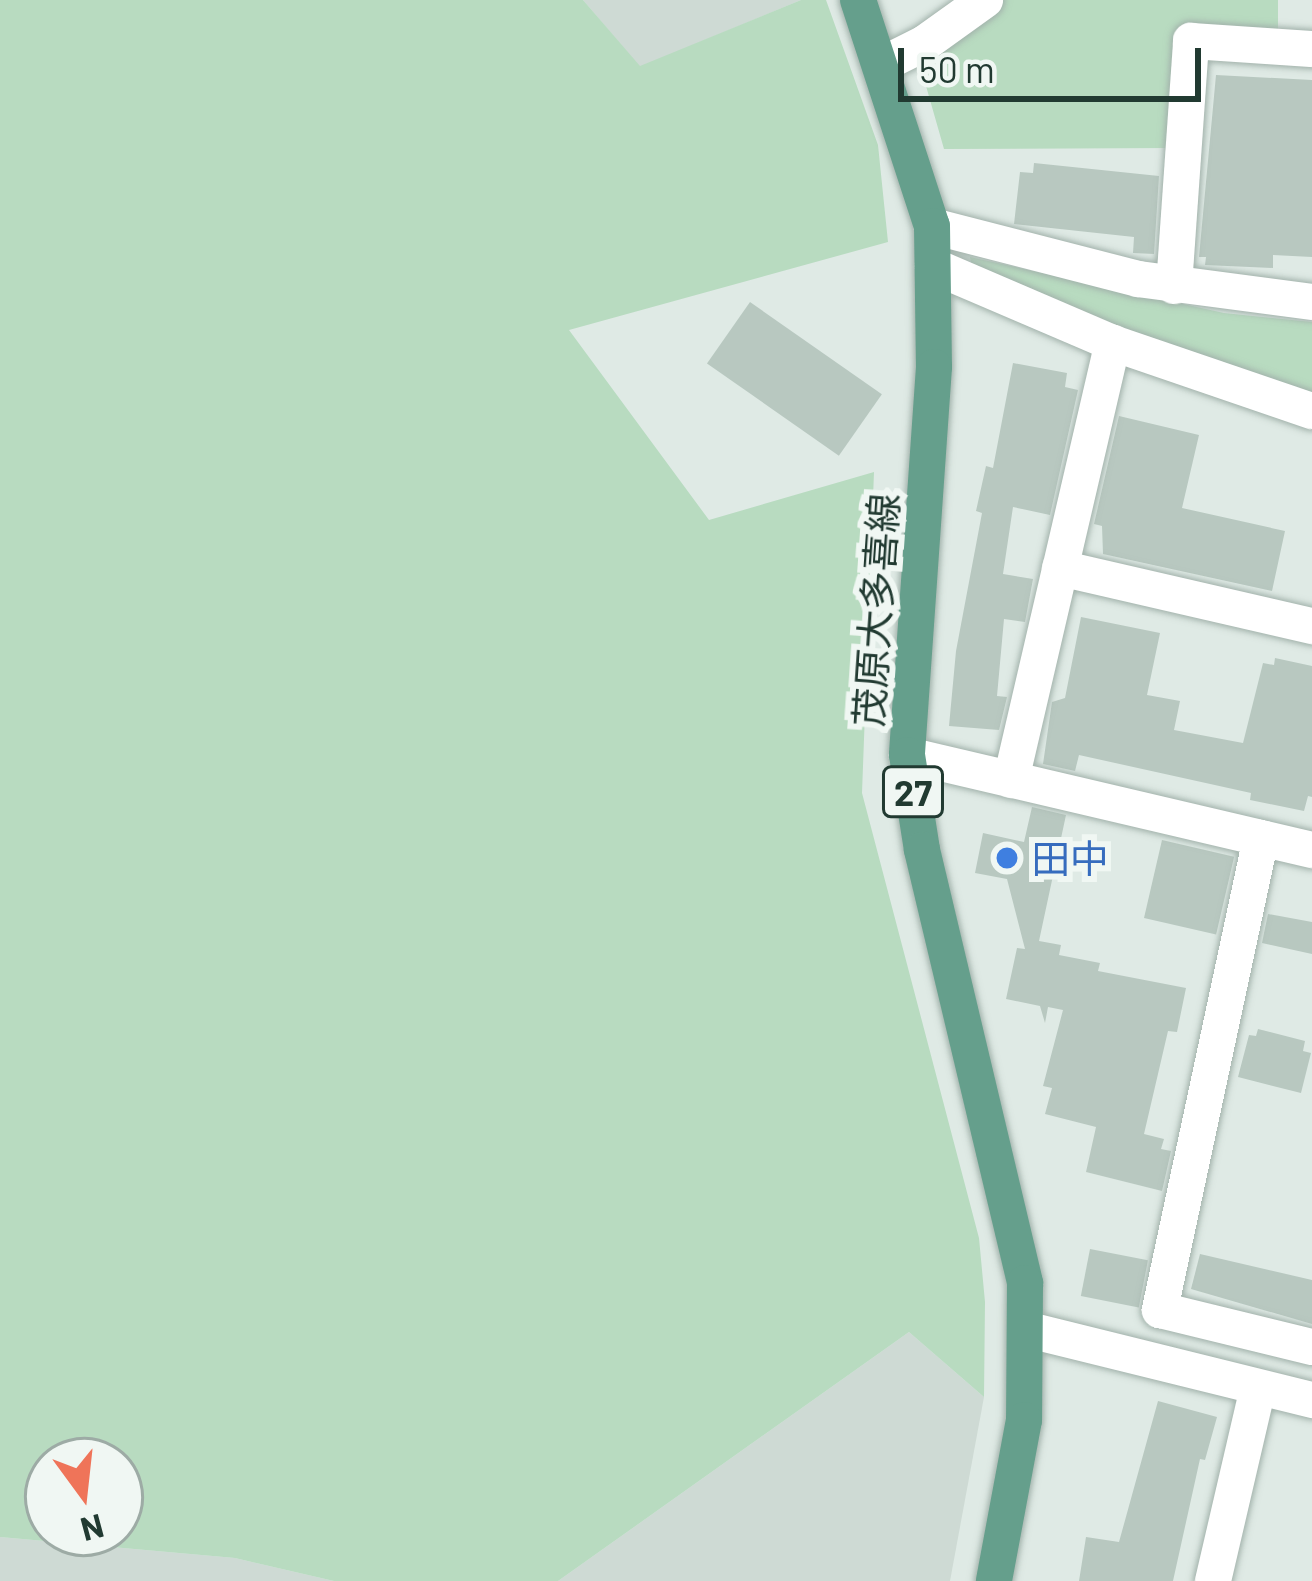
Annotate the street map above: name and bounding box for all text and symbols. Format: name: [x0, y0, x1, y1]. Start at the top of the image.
scale bar: [904, 24, 1207, 98]
text: 50 m: [919, 47, 995, 90]
street label: 茂原大多喜線: [844, 492, 908, 728]
road number: 27: [880, 762, 946, 822]
place label: 田中: [1031, 835, 1109, 881]
marker: 田中: [994, 845, 1020, 871]
north arrow: [24, 1437, 144, 1557]
text: N: [77, 1507, 108, 1551]

